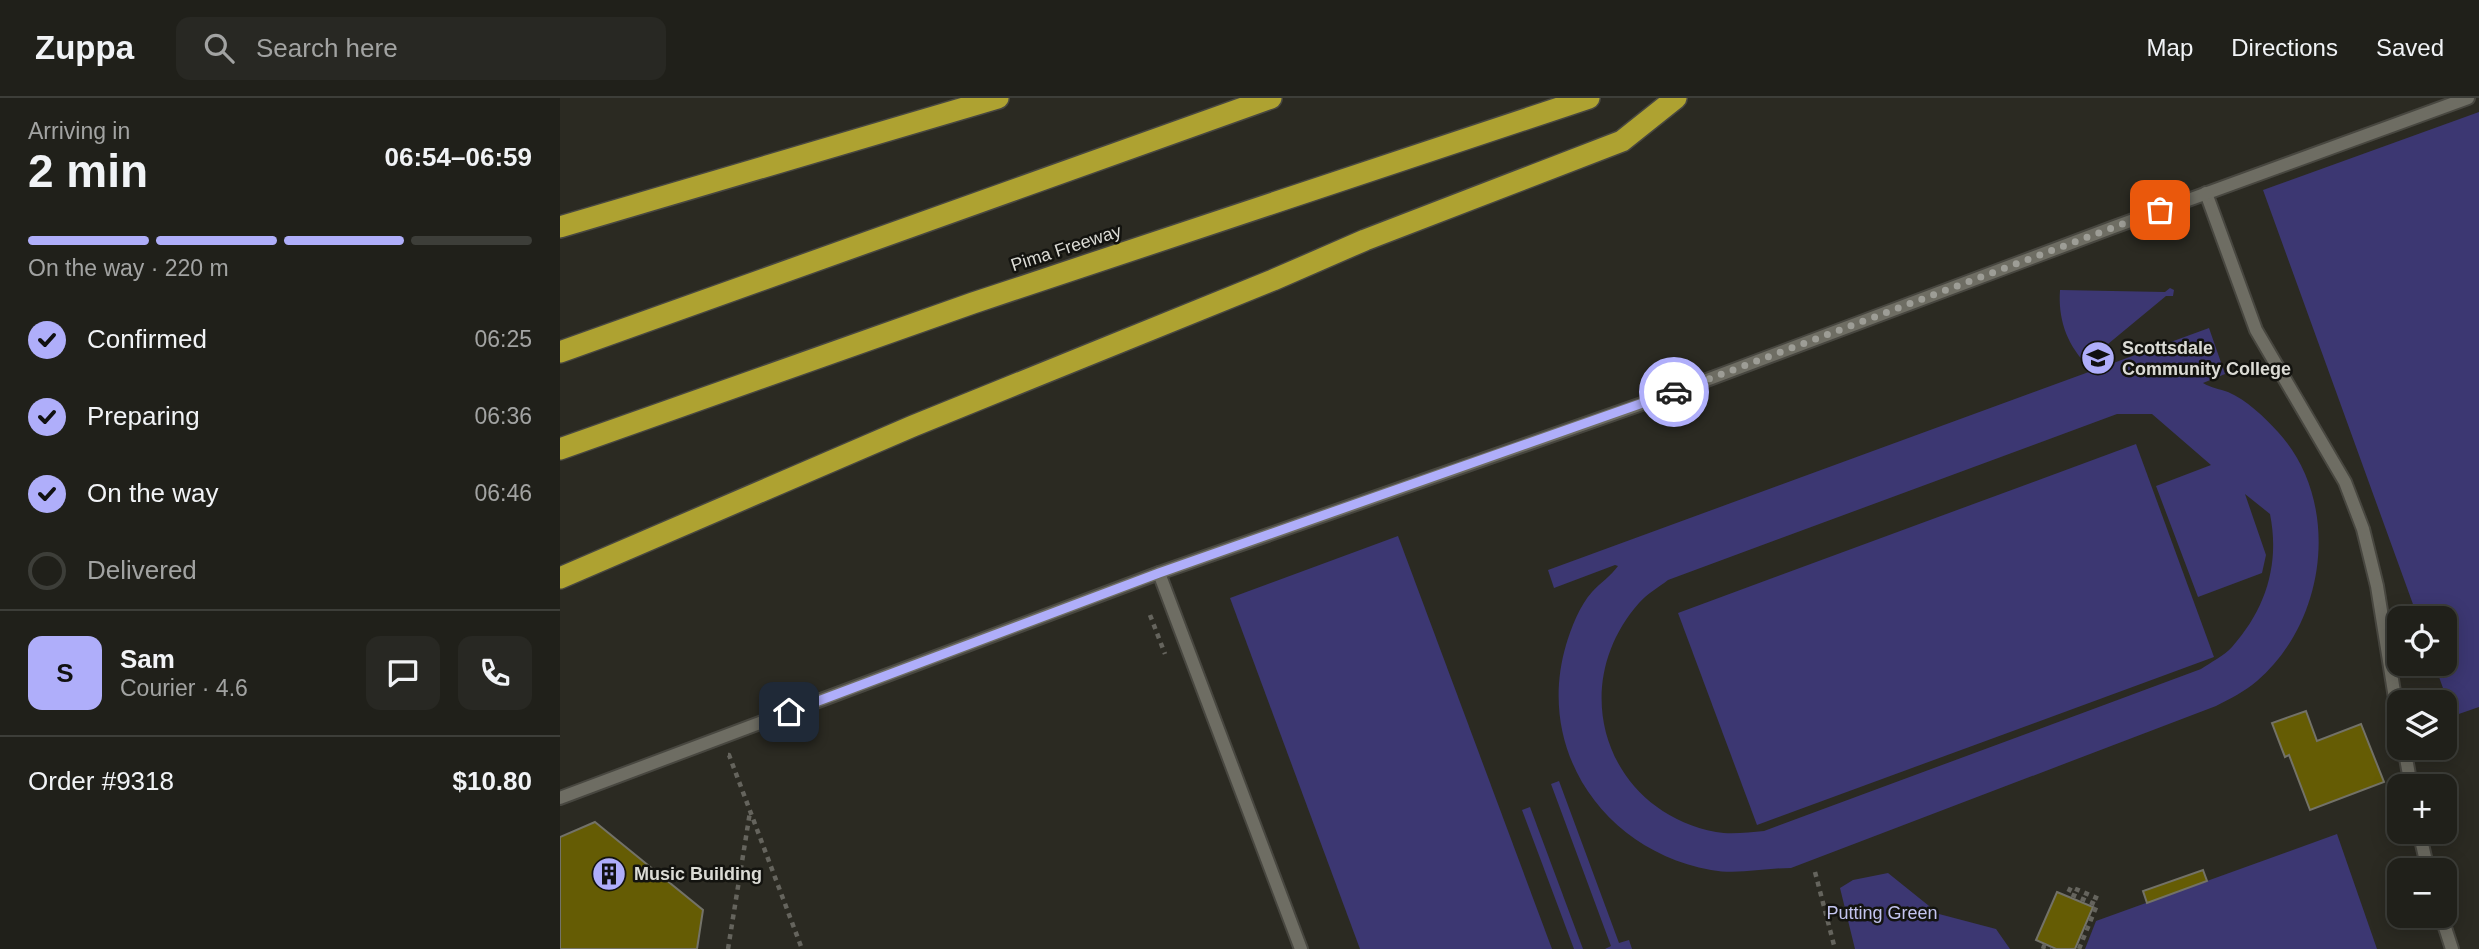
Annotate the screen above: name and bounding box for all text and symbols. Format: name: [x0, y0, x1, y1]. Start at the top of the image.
search box: [176, 17, 666, 80]
text: Zuppa: [35, 29, 134, 66]
icon: search: [200, 29, 238, 67]
text: Search here: [256, 33, 398, 63]
text: Map: [2147, 34, 2193, 61]
text: Directions: [2231, 34, 2338, 61]
text: Saved: [2376, 34, 2444, 61]
text: Arriving in: [28, 118, 130, 144]
text: 06:54–06:59: [385, 142, 532, 172]
text: 2 min: [28, 145, 148, 197]
pin: [2130, 180, 2190, 240]
icon: bag: [2141, 191, 2179, 229]
street label: Pima Freeway: [1008, 221, 1124, 275]
text: On the way · 220 m: [28, 255, 229, 281]
icon: check: [28, 321, 66, 359]
text: Confirmed: [87, 324, 207, 354]
text: 06:25: [474, 326, 532, 352]
place label: Scottsdale Community College: [2122, 338, 2291, 379]
school or university icon: Scottsdale Community College: [2079, 339, 2117, 377]
courier: [1639, 357, 1709, 427]
icon: car: [1655, 373, 1693, 411]
icon: check: [28, 398, 66, 436]
text: Preparing: [87, 401, 200, 431]
text: 06:36: [474, 403, 532, 429]
icon: check: [28, 475, 66, 513]
text: On the way: [87, 478, 219, 508]
text: 06:46: [474, 480, 532, 506]
text: Delivered: [87, 555, 197, 585]
map controls: [2387, 606, 2457, 928]
button: locate: [2387, 606, 2457, 676]
button: chat: [366, 636, 440, 710]
button: phone: [458, 636, 532, 710]
text: Sam: [120, 644, 175, 674]
text: S: [56, 658, 74, 688]
text: Courier · 4.6: [120, 675, 248, 701]
pin: [759, 682, 819, 742]
button: layers: [2387, 690, 2457, 760]
icon: home: [770, 693, 808, 731]
text: Order #9318: [28, 766, 174, 796]
text: $10.80: [452, 766, 532, 796]
button: +: [2387, 774, 2457, 844]
building icon: Music Building: [590, 855, 628, 893]
button: −: [2387, 858, 2457, 928]
place label: Music Building: [634, 864, 762, 884]
park label: Putting Green: [1826, 903, 1938, 923]

